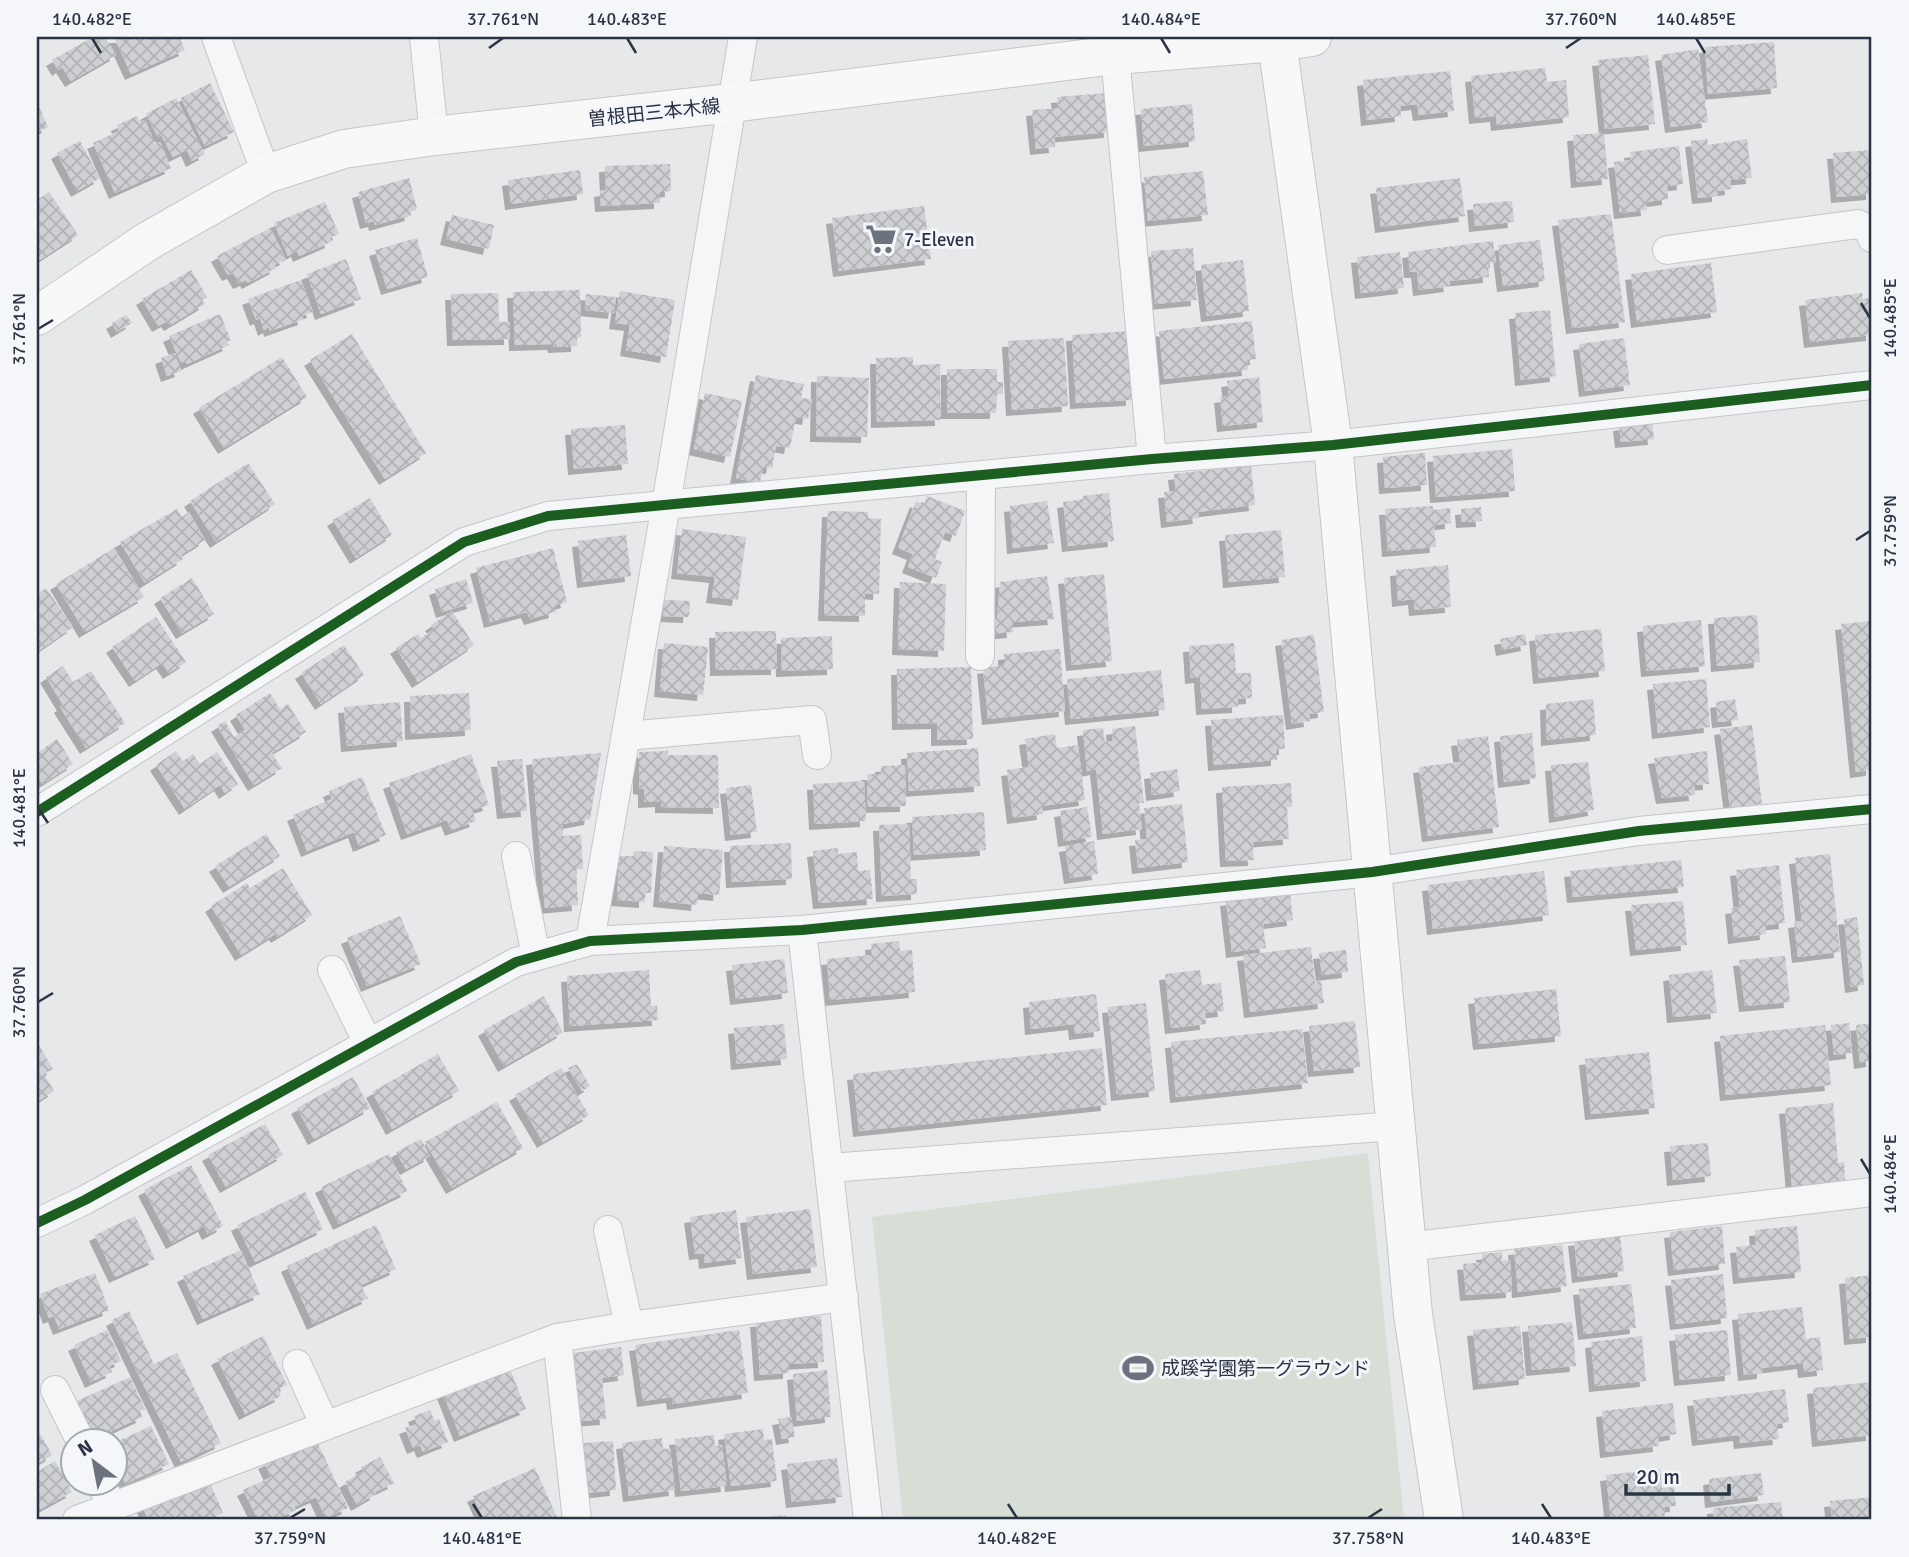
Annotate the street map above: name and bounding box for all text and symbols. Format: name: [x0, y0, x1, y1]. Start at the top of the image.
text: 140.482°E: [52, 8, 132, 30]
text: 37.761°N: [467, 8, 539, 30]
text: 140.483°E: [587, 8, 667, 30]
text: 140.484°E: [1121, 8, 1201, 30]
text: 37.760°N: [1545, 8, 1617, 30]
text: 140.485°E: [1656, 8, 1736, 30]
street label: 曽根田三本木線: [587, 94, 722, 132]
supermarket icon: 7-Eleven: [864, 222, 898, 256]
place label: 7-Eleven: [904, 228, 975, 252]
text: 140.485°E: [1879, 278, 1901, 358]
text: 37.761°N: [8, 293, 30, 365]
text: 37.759°N: [1879, 495, 1901, 567]
text: 140.481°E: [8, 768, 30, 848]
text: 37.760°N: [8, 966, 30, 1038]
text: 140.484°E: [1879, 1134, 1901, 1214]
sports icon: 成蹊学園第一グラウンド: [1121, 1351, 1155, 1385]
place label: 成蹊学園第一グラウンド: [1161, 1357, 1370, 1381]
north arrow: [60, 1428, 130, 1498]
text: N: [74, 1435, 97, 1462]
scale bar: [1626, 1452, 1729, 1496]
text: 20 m: [1636, 1464, 1680, 1490]
text: 37.759°N: [254, 1527, 326, 1549]
text: 140.481°E: [442, 1527, 522, 1549]
text: 140.482°E: [977, 1527, 1057, 1549]
text: 37.758°N: [1332, 1527, 1404, 1549]
text: 140.483°E: [1511, 1527, 1591, 1549]

